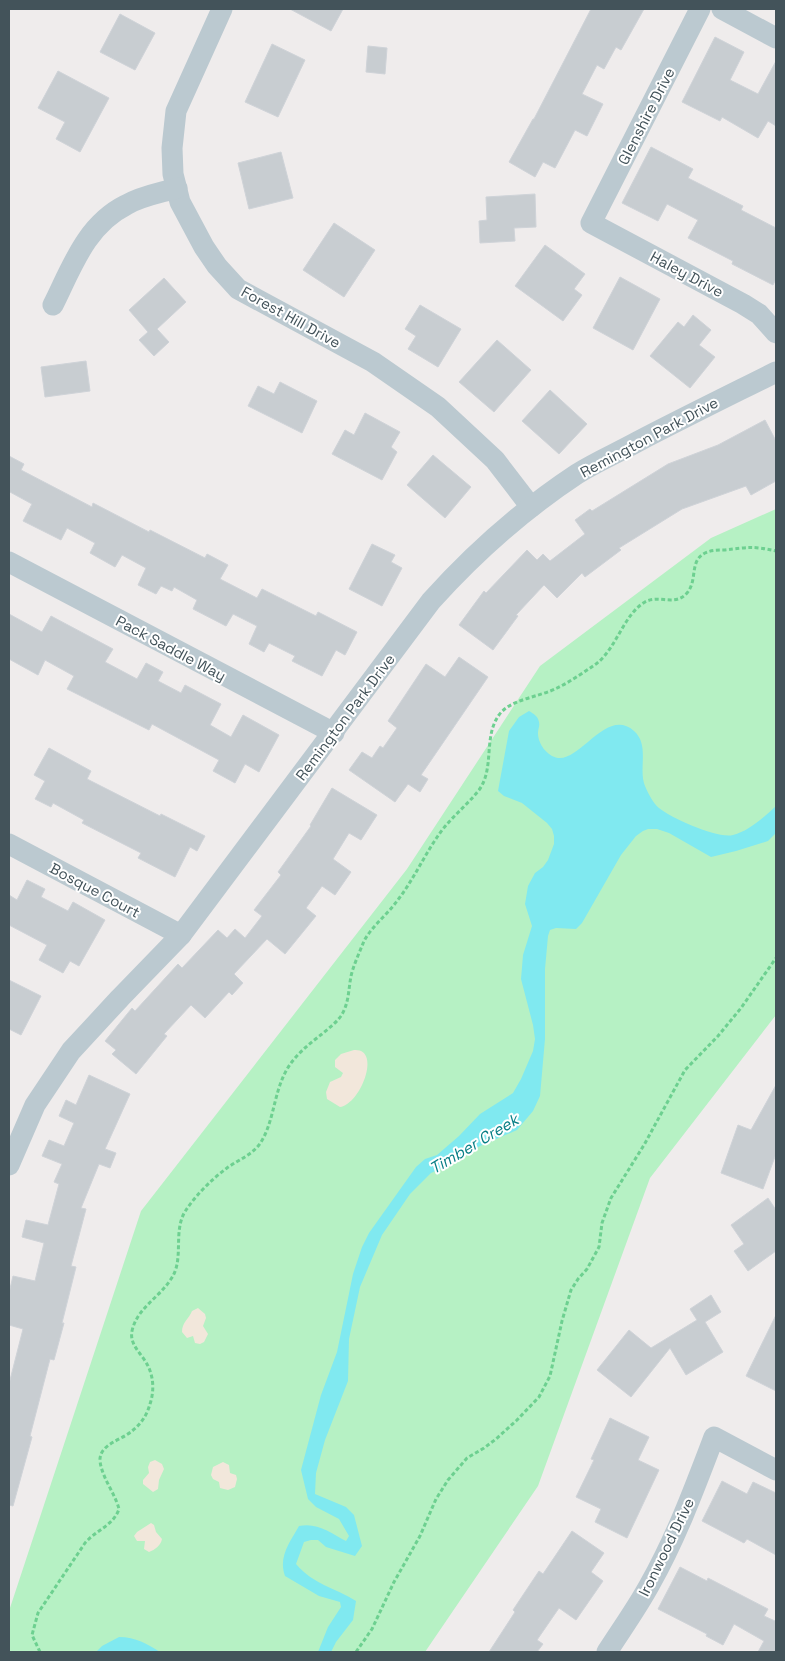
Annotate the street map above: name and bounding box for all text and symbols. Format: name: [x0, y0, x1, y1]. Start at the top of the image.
street label: Glenshire Drive: [613, 64, 679, 168]
street label: Haley Drive: [647, 247, 727, 301]
street label: Forest Hill Drive: [238, 282, 344, 352]
street label: Remington Park Drive: [577, 392, 721, 481]
street label: Pack Saddle Way: [113, 611, 229, 685]
street label: Remington Park Drive: [291, 650, 399, 784]
street label: Bosque Court: [47, 858, 143, 922]
water label: Timber Creek: [426, 1108, 524, 1179]
street label: Ironwood Drive: [634, 1495, 698, 1599]

